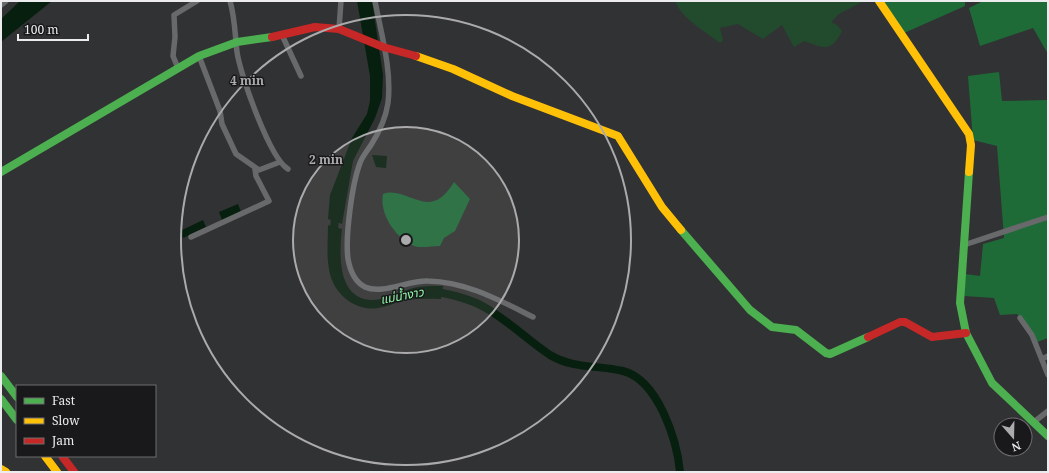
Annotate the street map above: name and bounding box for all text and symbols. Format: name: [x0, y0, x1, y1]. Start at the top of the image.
scale bar: [18, 16, 88, 42]
text: 100 m: [24, 21, 59, 38]
text: 4 min: [230, 72, 264, 89]
text: 2 min: [309, 151, 343, 168]
centre of rings: [399, 233, 413, 247]
water label: แม่น้ำงาว: [379, 283, 426, 308]
legend: [16, 385, 156, 457]
text: Fast: [52, 392, 75, 409]
text: Slow: [52, 412, 80, 429]
north arrow: [993, 417, 1033, 457]
text: Jam: [51, 432, 74, 449]
text: N: [1010, 438, 1023, 456]

